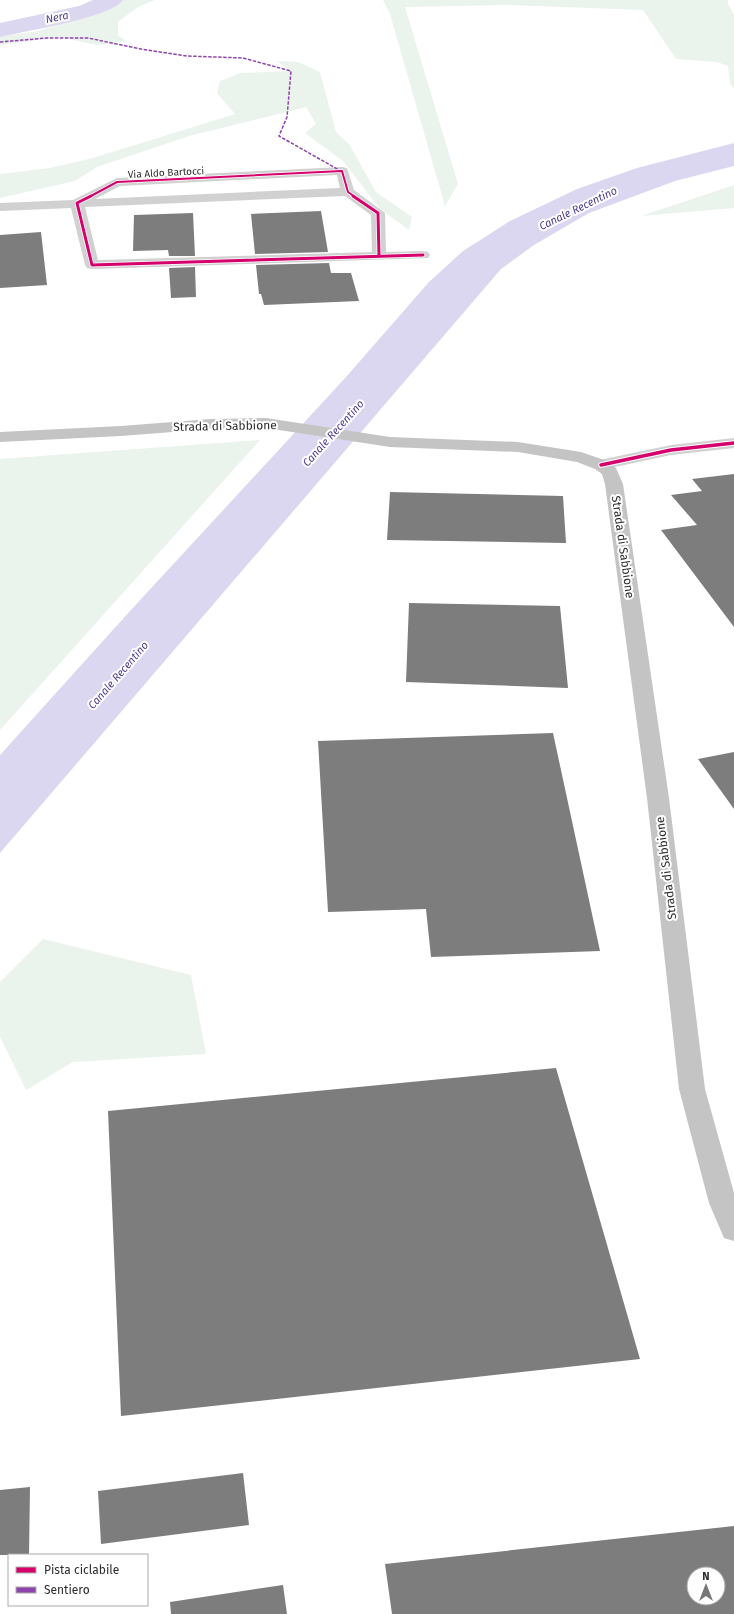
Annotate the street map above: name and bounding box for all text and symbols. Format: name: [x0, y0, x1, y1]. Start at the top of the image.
water label: Nera: [44, 9, 70, 26]
street label: Via Aldo Bartocci: [128, 165, 205, 181]
water label: Canale Recentino: [537, 184, 619, 233]
water label: Canale Recentino: [300, 397, 367, 469]
street label: Strada di Sabbione: [173, 418, 277, 434]
street label: Strada di Sabbione: [609, 495, 637, 599]
water label: Canale Recentino: [86, 639, 151, 712]
street label: Strada di Sabbione: [653, 816, 679, 920]
legend: [8, 1554, 148, 1606]
text: Pista ciclabile: [44, 1563, 119, 1577]
north arrow: [686, 1566, 726, 1606]
text: N: [702, 1570, 710, 1583]
text: Sentiero: [44, 1583, 90, 1597]

